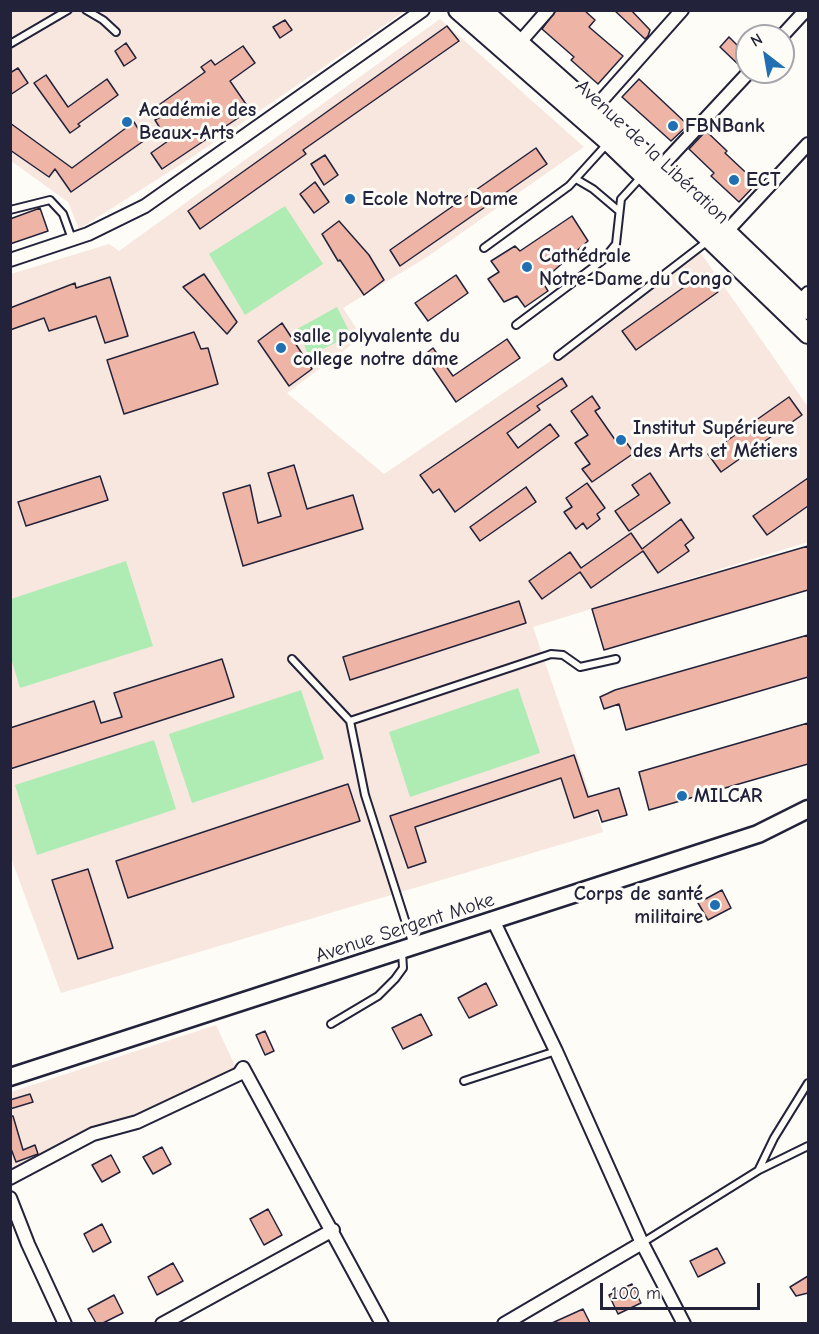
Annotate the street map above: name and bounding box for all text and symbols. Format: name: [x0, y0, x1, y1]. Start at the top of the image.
north arrow: [735, 24, 795, 84]
text: N: [748, 30, 766, 51]
street label: Avenue de la Libération: [570, 75, 734, 229]
place label: Académie des Beaux-Arts: [139, 98, 256, 145]
place label: FBNBank: [685, 114, 765, 138]
marker: Académie des Beaux-Arts: [120, 115, 134, 129]
marker: FBNBank: [666, 119, 680, 133]
place label: ECT: [746, 168, 780, 192]
marker: ECT: [727, 173, 741, 187]
place label: Ecole Notre Dame: [362, 187, 518, 211]
marker: Ecole Notre Dame: [343, 192, 357, 206]
place label: Cathédrale Notre-Dame du Congo: [539, 244, 732, 291]
marker: Cathédrale Notre-Dame du Congo: [520, 260, 534, 274]
place label: salle polyvalente du college notre dame: [293, 324, 460, 371]
marker: salle polyvalente du college notre dame: [274, 341, 288, 355]
place label: Institut Supérieure des Arts et Métiers: [633, 416, 797, 463]
marker: Institut Supérieure des Arts et Métiers: [614, 433, 628, 447]
place label: MILCAR: [694, 784, 762, 808]
marker: MILCAR: [675, 789, 689, 803]
place label: Corps de santé militaire: [574, 882, 703, 929]
street label: Avenue Sergent Moke: [313, 888, 497, 968]
marker: Corps de santé militaire: [708, 898, 722, 912]
scale bar: [603, 1271, 764, 1309]
text: 100 m: [611, 1283, 661, 1304]

